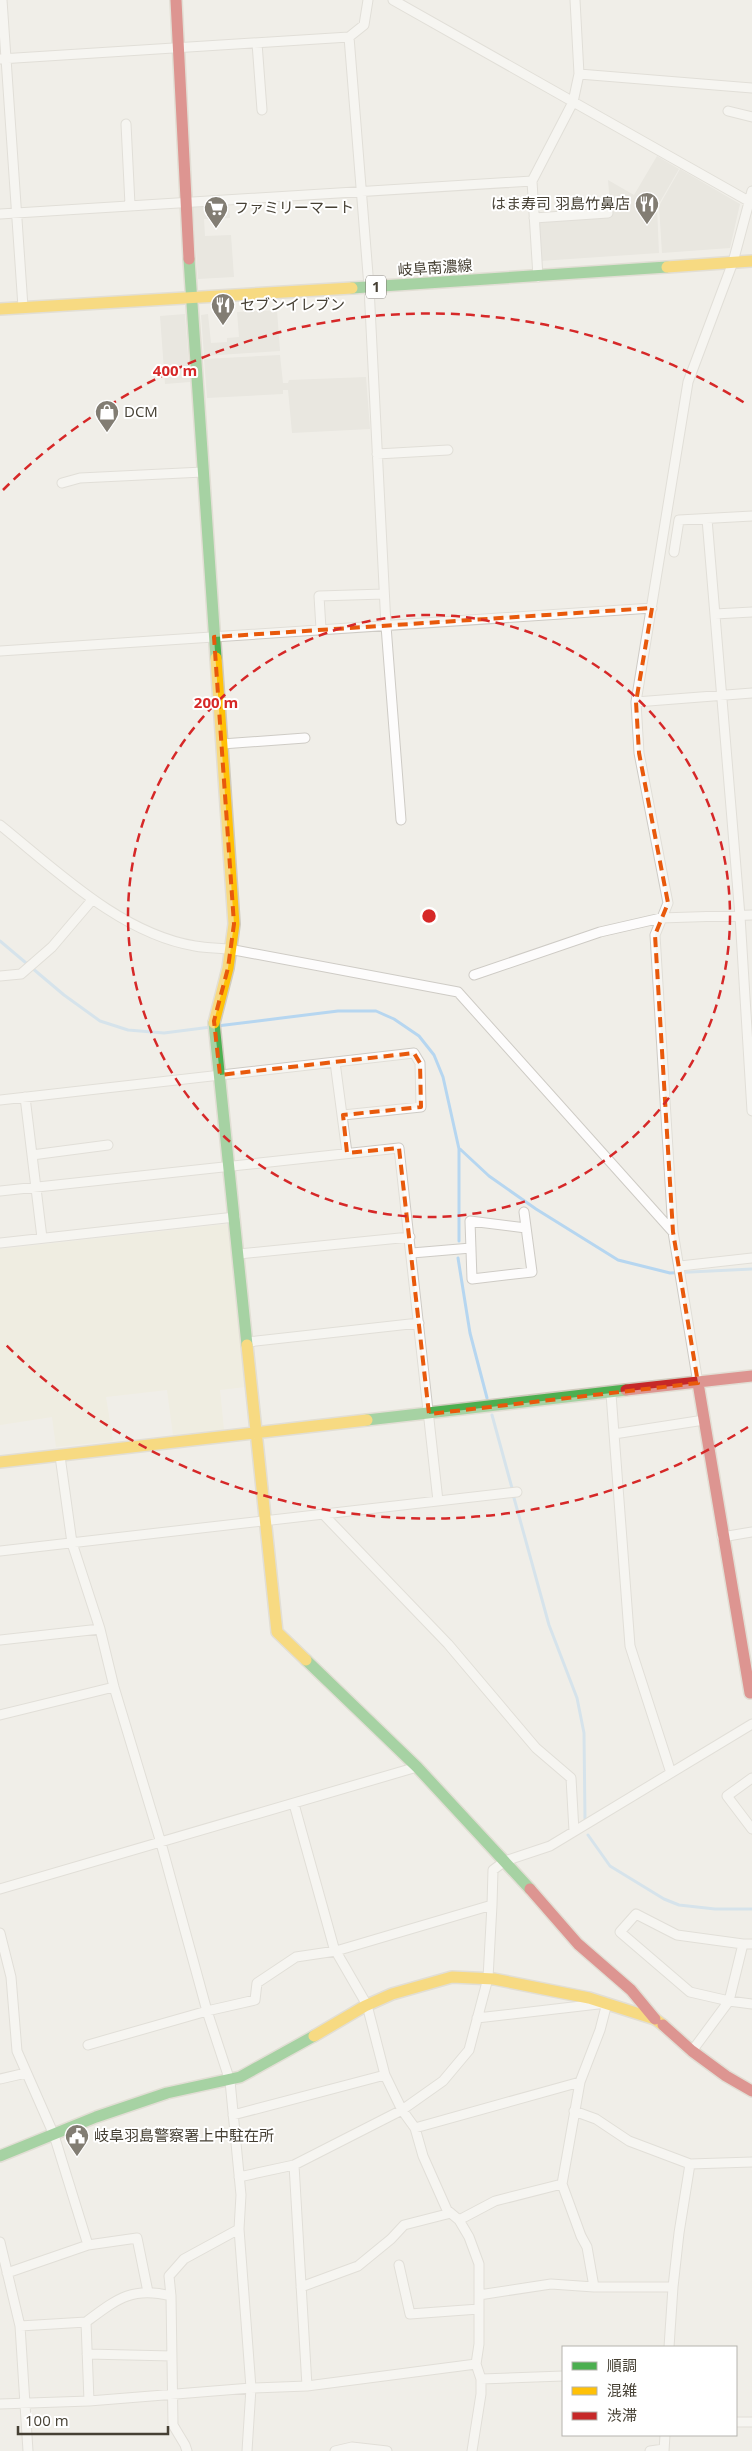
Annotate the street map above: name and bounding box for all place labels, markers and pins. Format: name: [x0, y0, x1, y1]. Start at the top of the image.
restaurant icon: はま寿司 羽島竹鼻店: [634, 191, 660, 225]
place label: はま寿司 羽島竹鼻店: [491, 193, 630, 213]
supermarket icon: ファミリーマート: [203, 195, 229, 229]
place label: ファミリーマート: [234, 197, 354, 217]
restaurant icon: セブンイレブン: [210, 292, 236, 326]
place label: セブンイレブン: [240, 294, 345, 314]
shop icon: DCM: [94, 399, 120, 433]
place label: DCM: [124, 401, 158, 421]
centre of rings: [420, 907, 438, 925]
public building icon: 岐阜羽島警察署上中駐在所: [64, 2123, 90, 2157]
place label: 岐阜羽島警察署上中駐在所: [94, 2125, 274, 2145]

